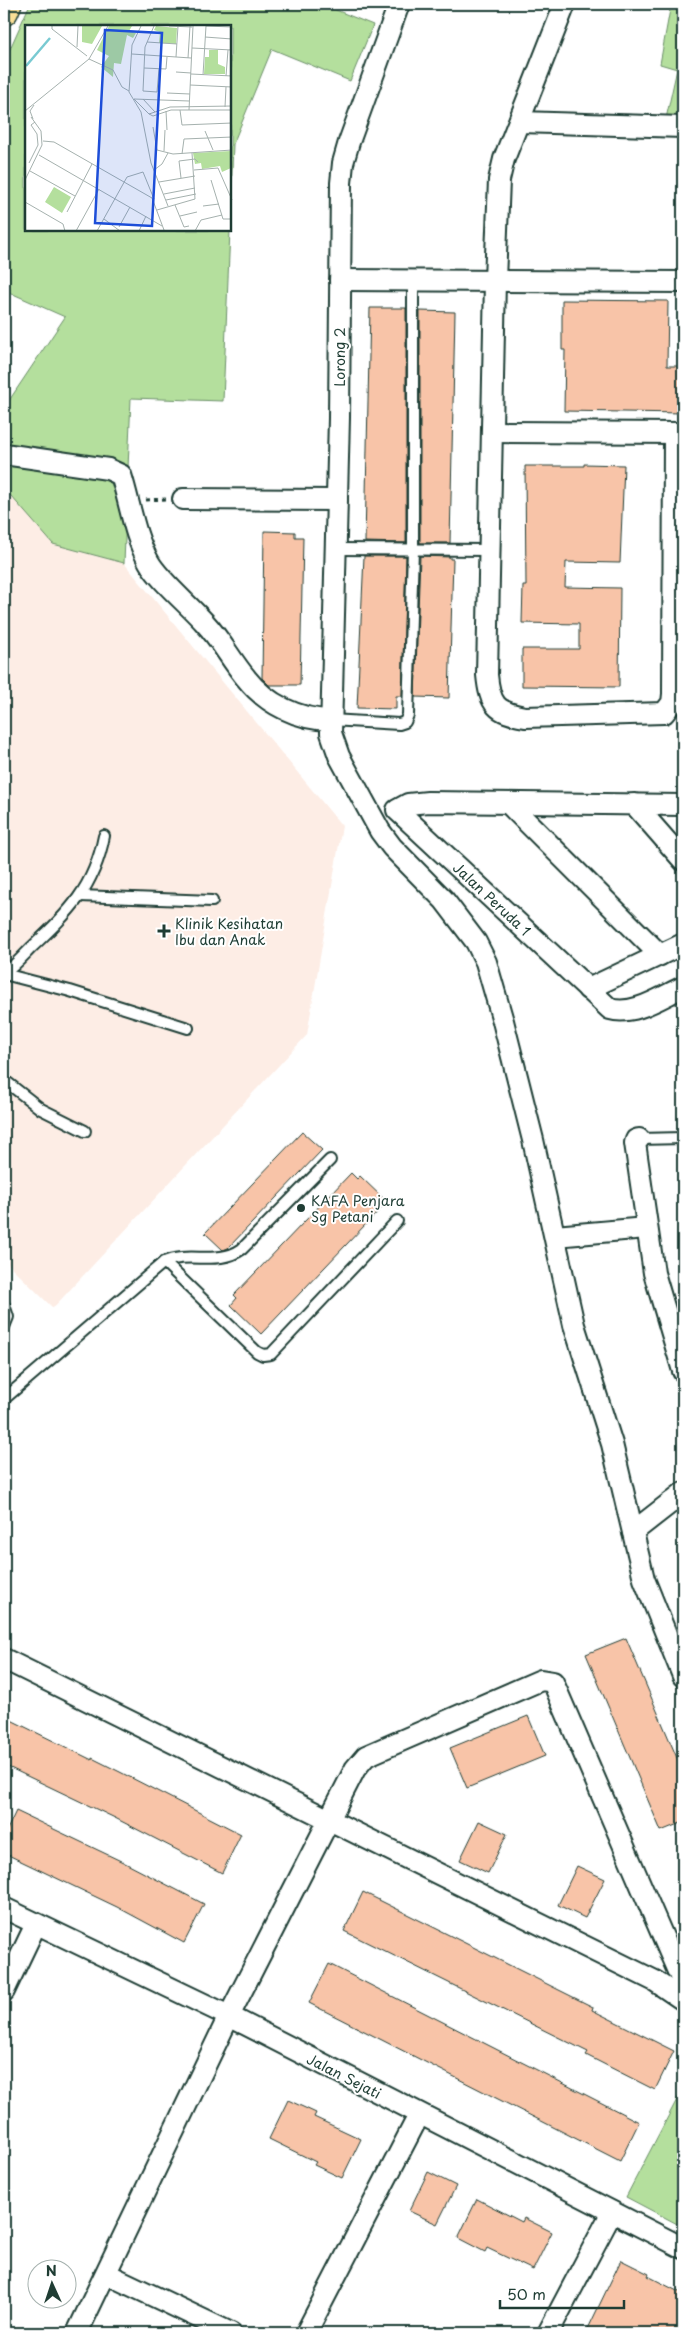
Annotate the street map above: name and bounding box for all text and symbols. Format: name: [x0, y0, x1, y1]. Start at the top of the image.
inset map: [25, 25, 231, 231]
street label: Lorong 2: [329, 327, 350, 387]
street label: Jalan Peruda 1: [448, 857, 536, 941]
place label: Klinik Kesihatan Ibu dan Anak: [175, 913, 283, 950]
marker: Klinik Kesihatan Ibu dan Anak: [157, 924, 171, 938]
place label: KAFA Penjara Sg Petani: [311, 1190, 405, 1227]
marker: KAFA Penjara Sg Petani: [295, 1202, 307, 1214]
street label: Jalan Sejati: [303, 2048, 385, 2104]
north arrow: [28, 2260, 78, 2310]
text: N: [45, 2260, 57, 2281]
scale bar: [500, 2277, 623, 2309]
text: 50 m: [507, 2282, 546, 2305]

